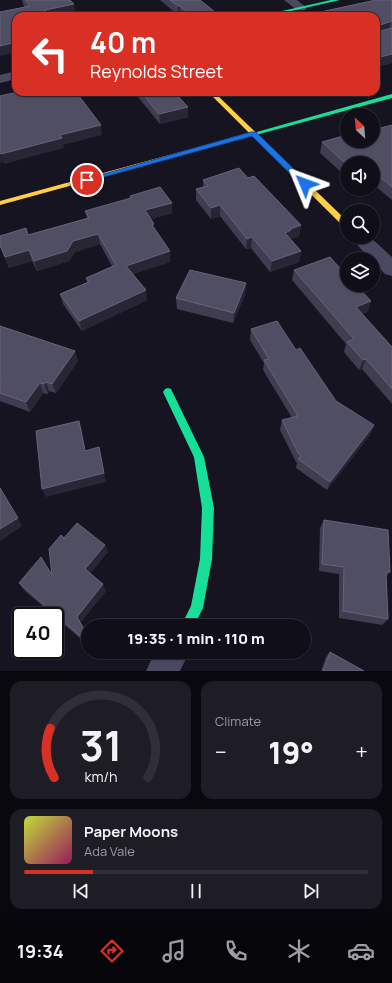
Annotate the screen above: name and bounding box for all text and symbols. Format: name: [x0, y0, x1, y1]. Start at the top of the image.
text: 40 m: [90, 23, 156, 61]
icon: left: [24, 28, 76, 80]
text: Reynolds Street: [90, 59, 223, 83]
north arrow: [340, 108, 380, 148]
map controls: [340, 108, 380, 292]
button: sound: [340, 156, 380, 196]
pin: [70, 163, 104, 197]
position arrow: [284, 163, 326, 205]
icon: arrive: [76, 169, 98, 191]
button: search: [340, 204, 380, 244]
button: layers: [340, 252, 380, 292]
speed limit sign: 40: [12, 607, 64, 659]
text: 19:35 · 1 min · 110 m: [127, 628, 265, 649]
text: Climate: [215, 712, 261, 730]
text: 31: [79, 717, 122, 773]
text: 19°: [268, 732, 314, 773]
text: −: [215, 737, 227, 767]
text: +: [355, 737, 368, 767]
text: km/h: [84, 767, 117, 786]
text: Paper Moons: [84, 821, 178, 842]
text: Ada Vale: [84, 842, 135, 860]
icon: previous: [70, 880, 92, 902]
icon: pause: [185, 880, 207, 902]
icon: next: [300, 880, 322, 902]
icon: directions: [98, 937, 126, 965]
icon: music: [160, 937, 188, 965]
icon: phone: [222, 937, 250, 965]
icon: climate: [285, 937, 313, 965]
icon: car: [347, 937, 375, 965]
text: 19:34: [17, 939, 64, 963]

